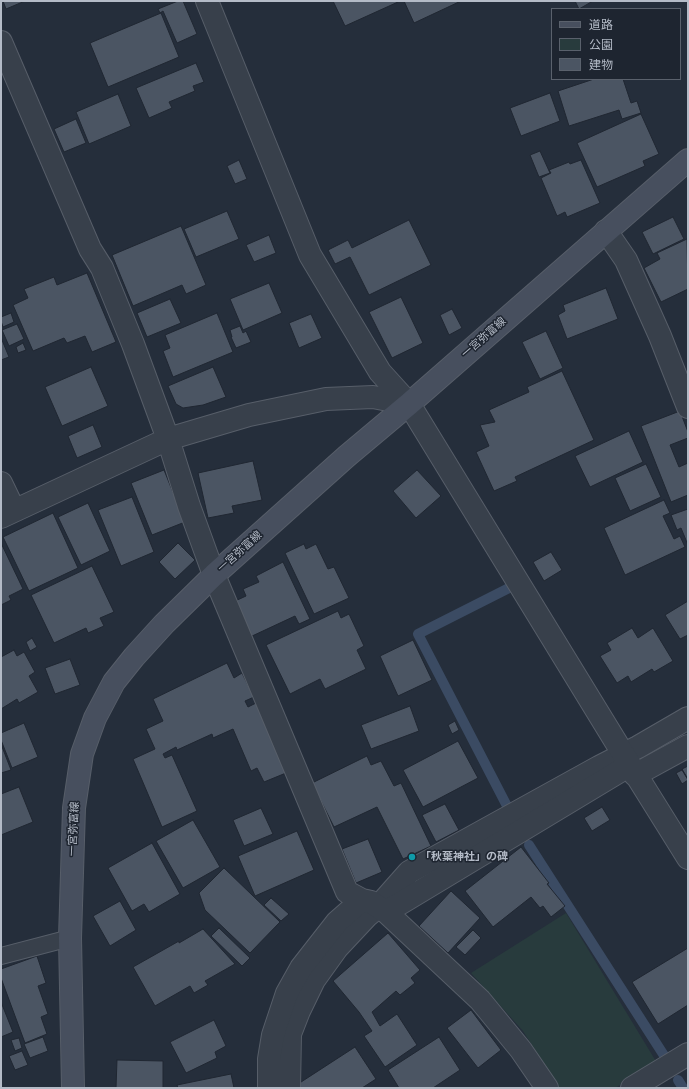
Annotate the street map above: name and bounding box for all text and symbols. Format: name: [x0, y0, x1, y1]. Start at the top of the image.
legend: [551, 8, 681, 80]
text: 道路: [589, 18, 613, 33]
text: 公園: [589, 38, 613, 53]
text: 建物: [589, 58, 613, 73]
street label: 一宮弥富線: [459, 315, 509, 361]
street label: 一宮弥富線: [215, 529, 265, 575]
street label: 一宮弥富線: [66, 801, 82, 857]
place label: 「秋葉神社」の碑: [420, 850, 508, 864]
marker: 「秋葉神社」の碑: [407, 852, 417, 862]

